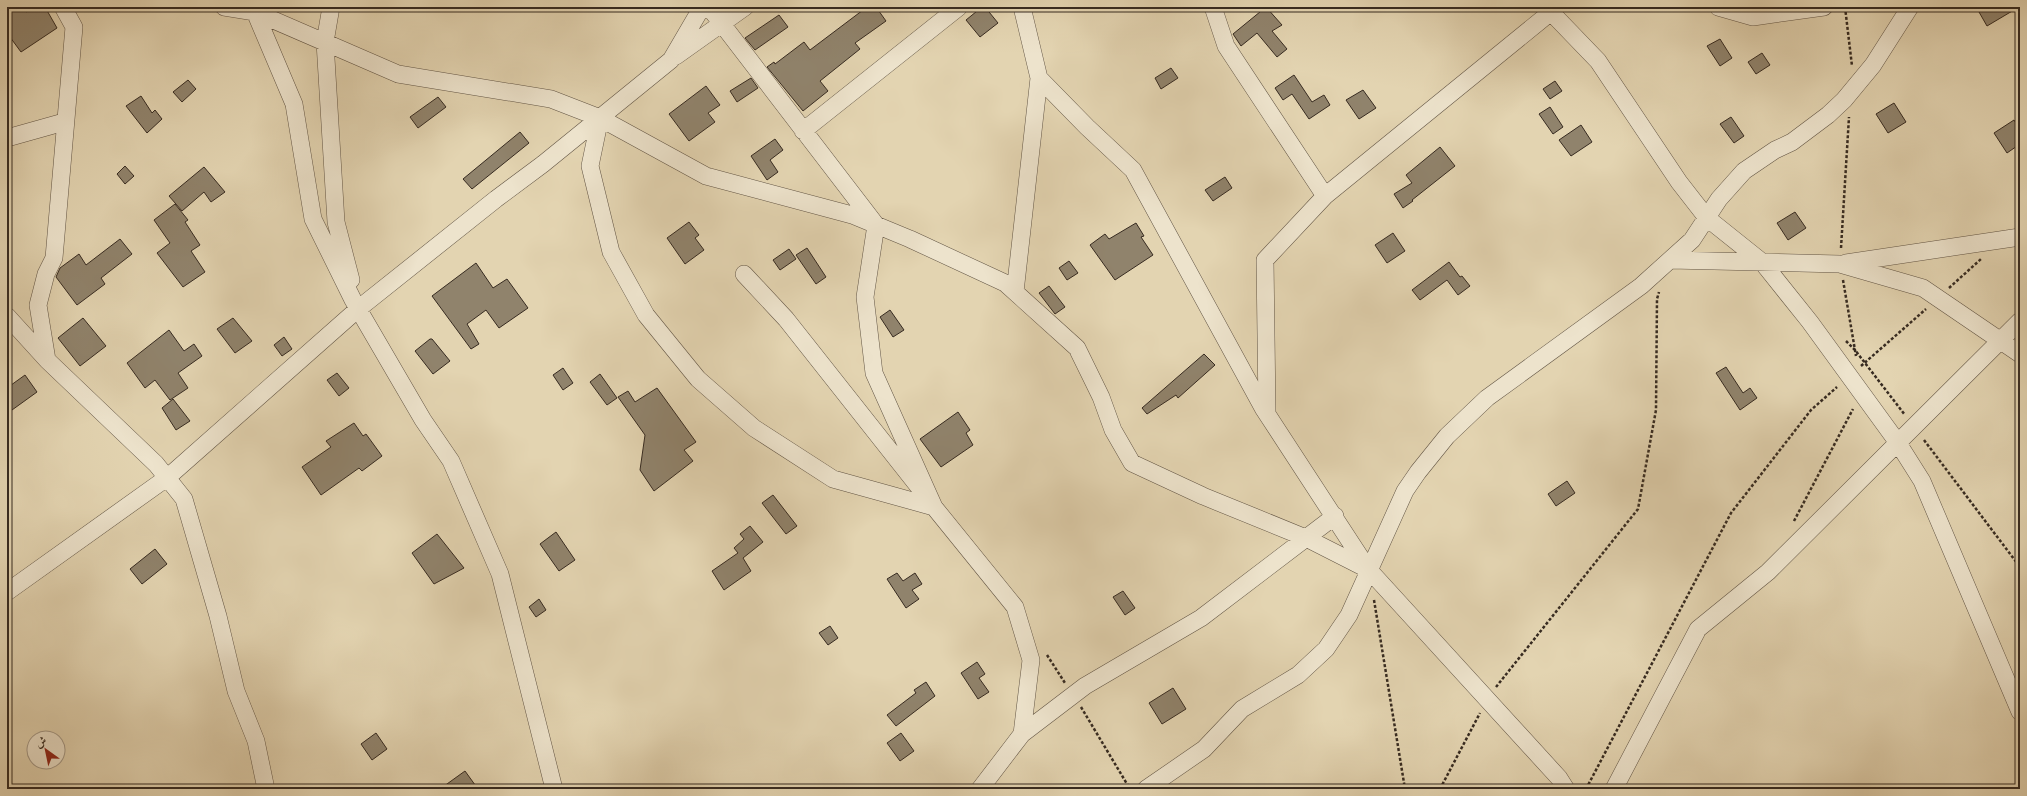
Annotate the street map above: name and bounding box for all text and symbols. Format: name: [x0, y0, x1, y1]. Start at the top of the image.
north arrow: [26, 730, 66, 770]
text: ش: [34, 735, 49, 750]

